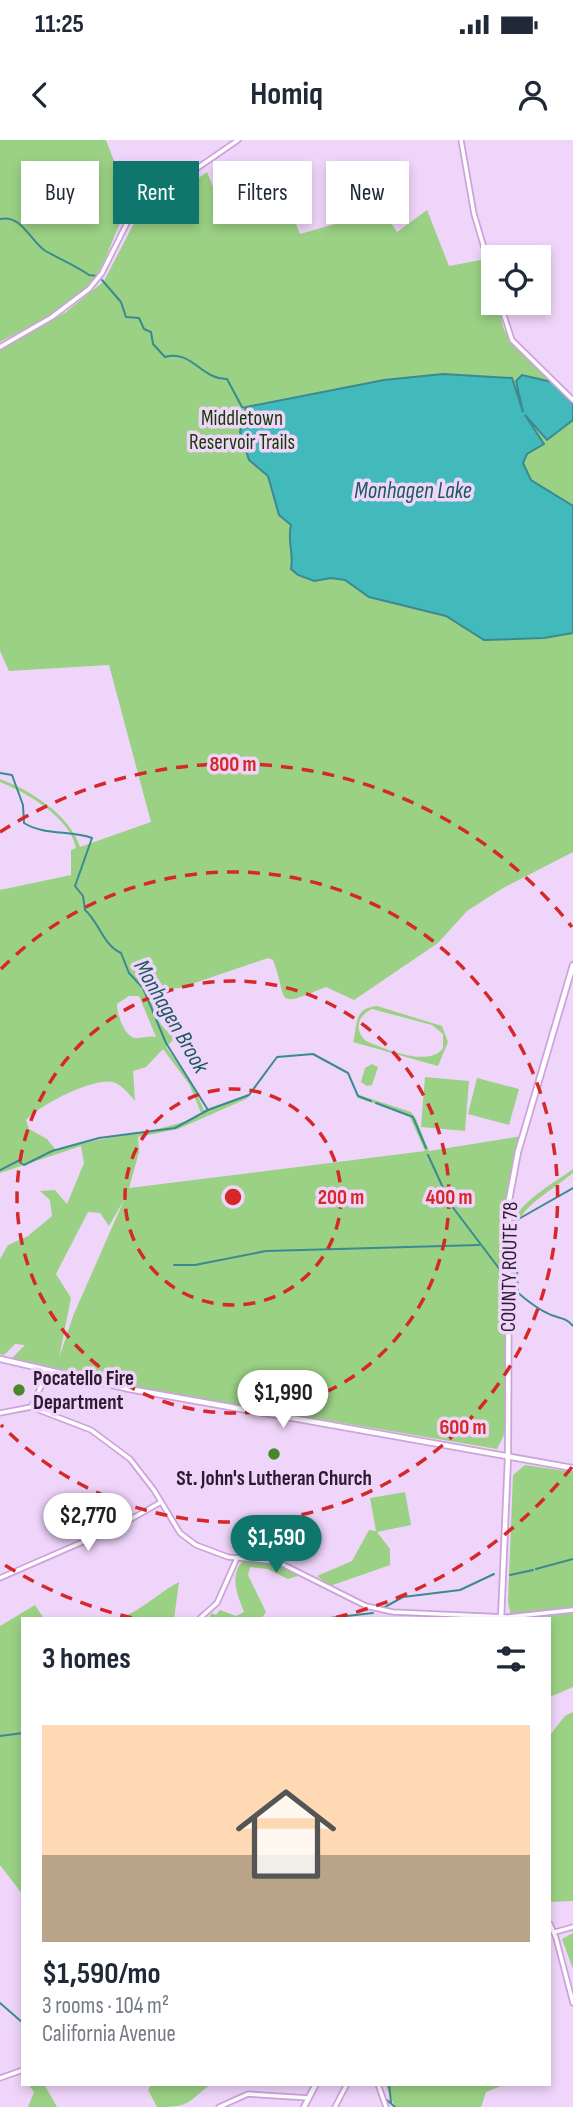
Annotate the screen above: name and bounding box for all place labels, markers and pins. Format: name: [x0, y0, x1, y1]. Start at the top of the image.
centre of rings: [221, 1185, 245, 1209]
place label: Pocatello Fire Department: [33, 1366, 134, 1415]
pin: $1,990: [226, 1370, 340, 1430]
marker: Pocatello Fire Department: [11, 1382, 27, 1398]
marker: St. John's Lutheran Church: [266, 1446, 282, 1462]
place label: St. John's Lutheran Church: [176, 1466, 372, 1491]
pin: $2,770: [31, 1494, 145, 1553]
pin: $1,590: [219, 1516, 333, 1575]

